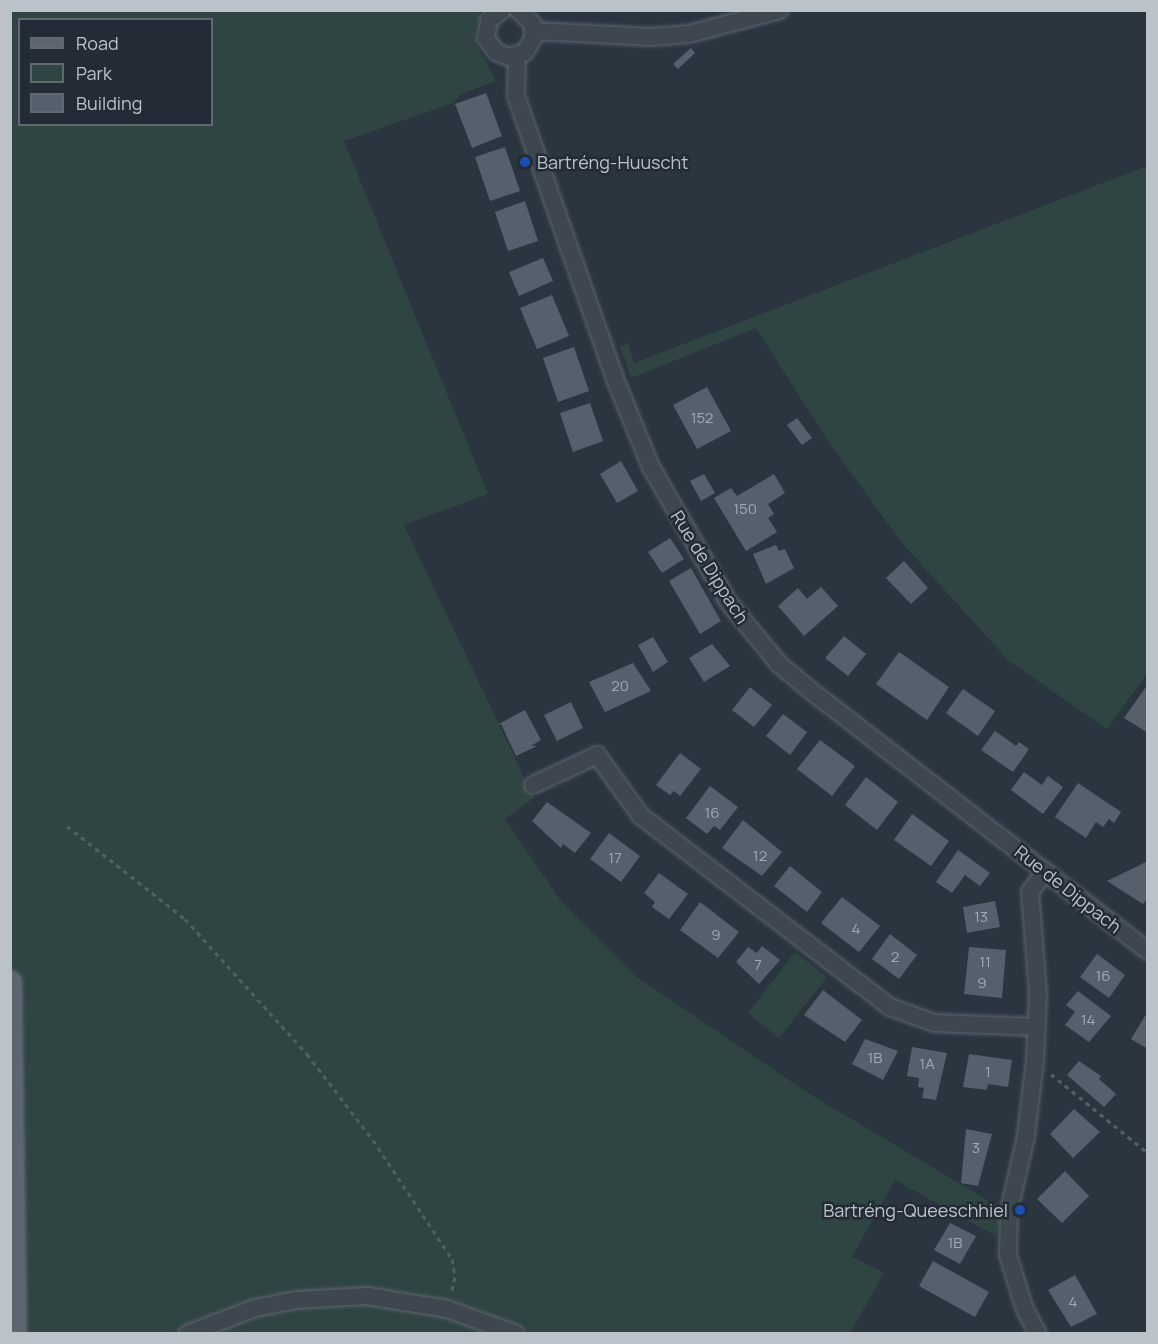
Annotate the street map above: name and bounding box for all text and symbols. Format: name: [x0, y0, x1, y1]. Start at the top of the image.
legend: [18, 18, 213, 126]
text: Road: [76, 31, 119, 55]
text: Park: [76, 61, 112, 85]
text: Building: [76, 91, 142, 115]
place label: Bartréng-Huuscht: [537, 151, 688, 173]
marker: Bartréng-Huuscht: [518, 155, 532, 169]
house number: 152: [691, 409, 713, 427]
house number: 150: [733, 500, 757, 518]
street label: Rue de Dippach: [667, 506, 753, 628]
house number: 20: [611, 677, 629, 695]
house number: 16: [704, 804, 720, 822]
street label: Rue de Dippach: [1010, 841, 1126, 937]
house number: 12: [753, 847, 767, 865]
house number: 17: [608, 849, 622, 867]
house number: 13: [974, 908, 988, 926]
house number: 4: [852, 920, 860, 938]
house number: 9: [711, 926, 721, 944]
house number: 2: [891, 948, 899, 966]
house number: 11: [979, 953, 991, 971]
house number: 7: [754, 956, 762, 974]
house number: 16: [1095, 967, 1111, 985]
house number: 9: [977, 974, 987, 992]
house number: 14: [1081, 1011, 1095, 1029]
house number: 1B: [867, 1049, 883, 1067]
house number: 1A: [919, 1055, 935, 1073]
house number: 1: [985, 1063, 991, 1081]
house number: 3: [972, 1139, 980, 1157]
place label: Bartréng-Queeschhiel: [823, 1199, 1008, 1221]
marker: Bartréng-Queeschhiel: [1013, 1203, 1027, 1217]
house number: 1B: [947, 1234, 963, 1252]
house number: 4: [1069, 1293, 1077, 1311]

